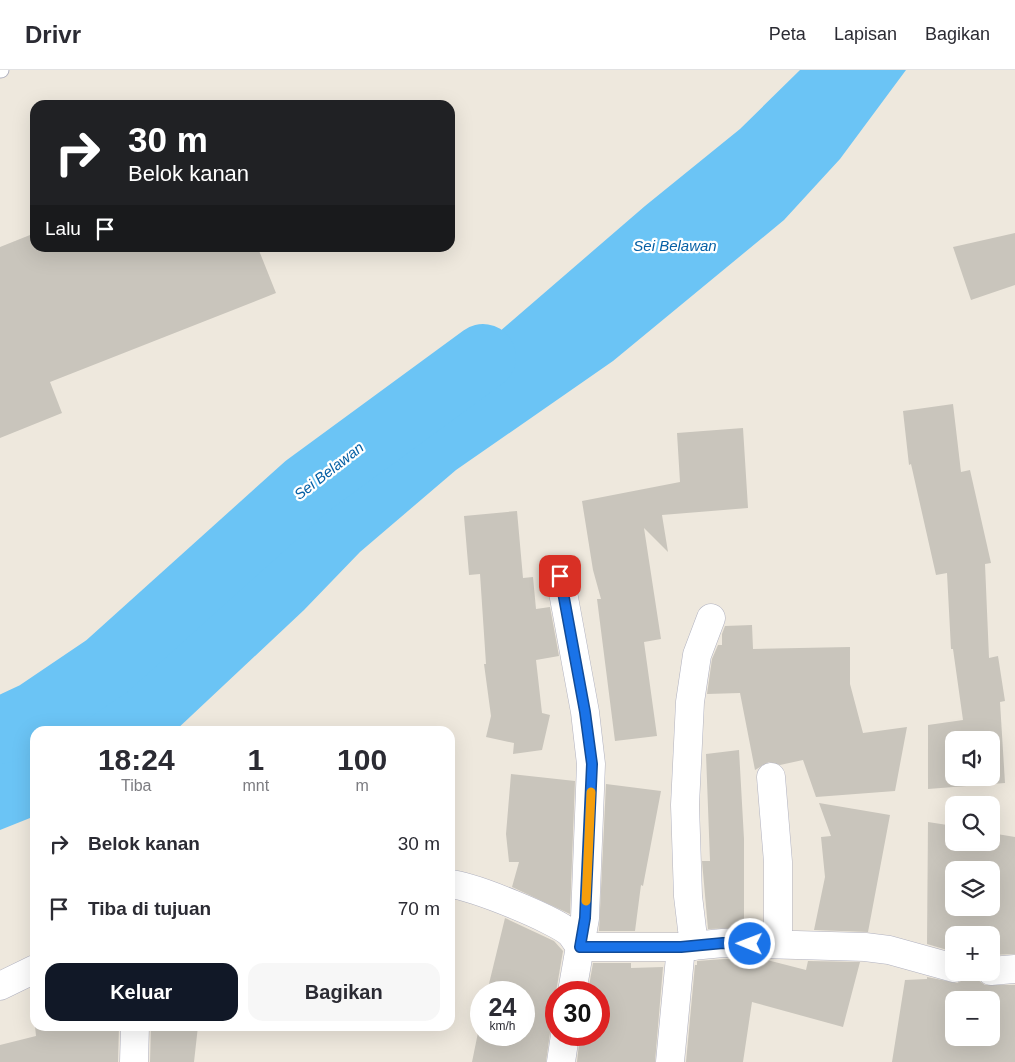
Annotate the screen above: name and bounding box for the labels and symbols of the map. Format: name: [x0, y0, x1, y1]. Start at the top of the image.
water label: Sei Belawan: [633, 237, 717, 254]
water label: Sei Belawan: [291, 438, 367, 503]
pin: [539, 555, 581, 597]
position arrow: [723, 917, 775, 969]
speed limit sign: 30: [545, 981, 610, 1046]

